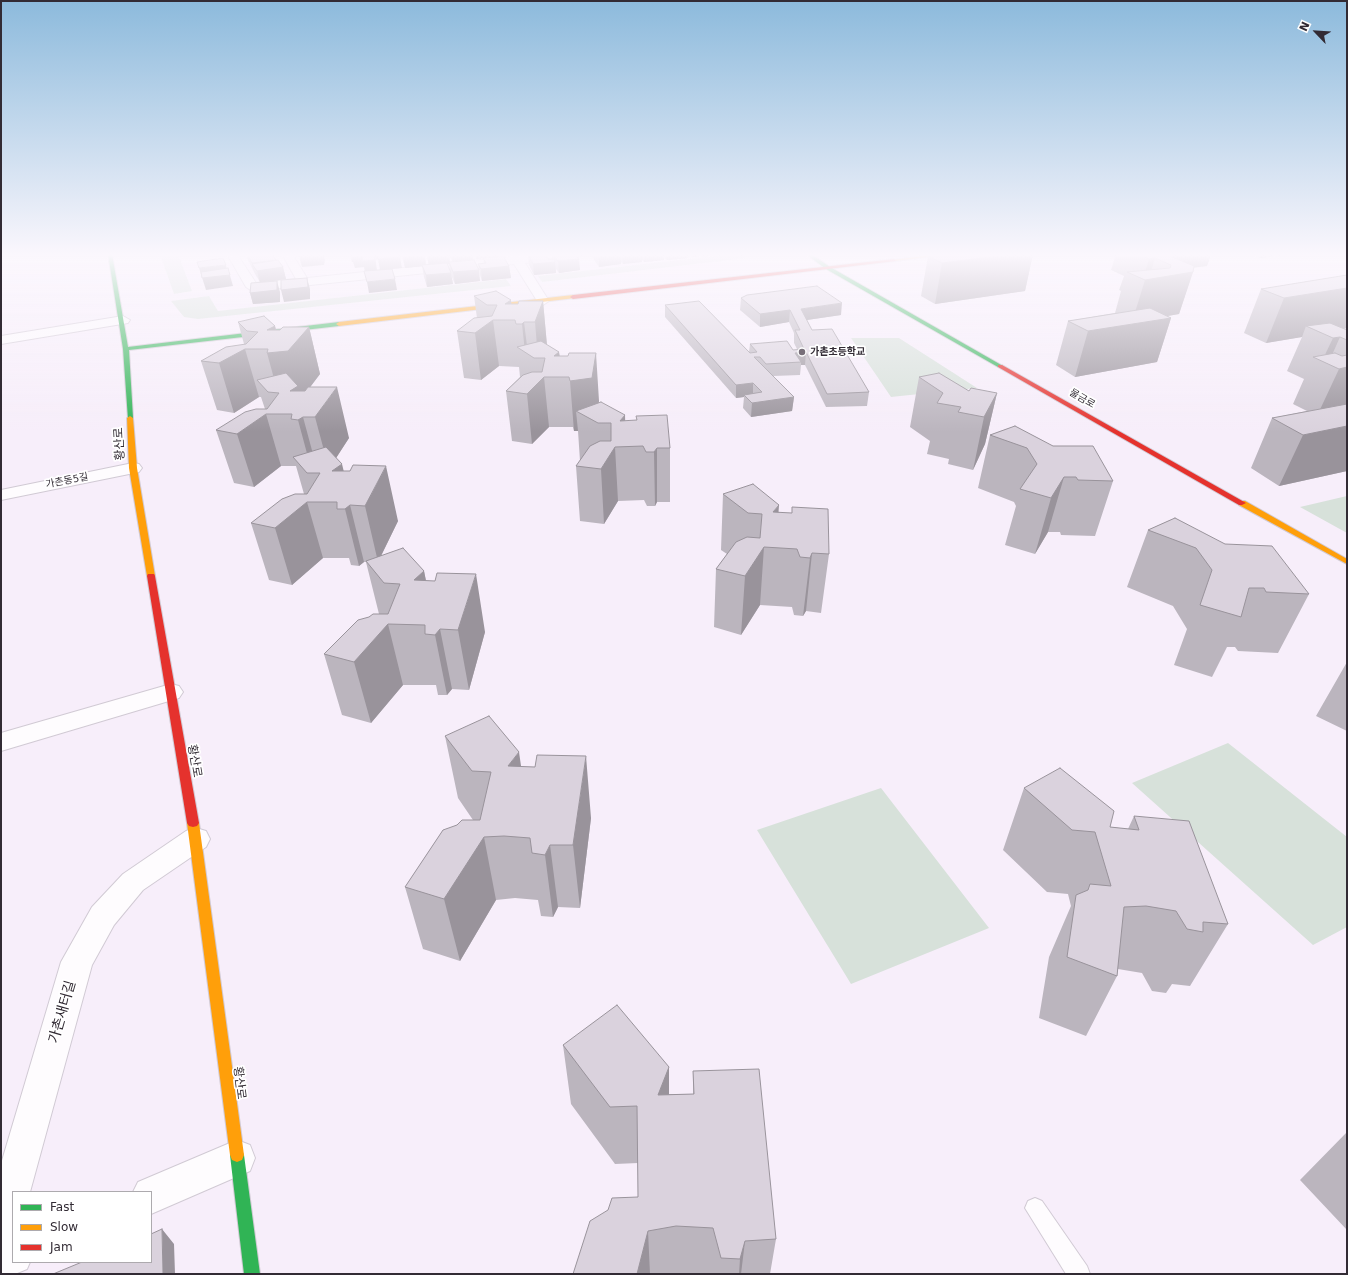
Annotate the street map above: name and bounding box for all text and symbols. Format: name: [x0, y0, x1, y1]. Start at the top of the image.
north arrow: [1296, 12, 1336, 52]
text: N: [1297, 20, 1313, 34]
place label: 가촌초등학교: [810, 346, 865, 358]
marker: 가촌초등학교: [797, 347, 807, 357]
street label: 물금로: [1067, 387, 1097, 411]
street label: 황산로: [112, 427, 128, 461]
street label: 가촌동5길: [45, 471, 89, 491]
street label: 황산로: [184, 743, 204, 779]
street label: 가촌새터길: [46, 979, 80, 1045]
street label: 황산로: [230, 1066, 248, 1100]
legend: [12, 1191, 152, 1263]
text: Fast: [50, 1200, 74, 1214]
text: Slow: [50, 1220, 78, 1234]
text: Jam: [50, 1240, 73, 1254]

